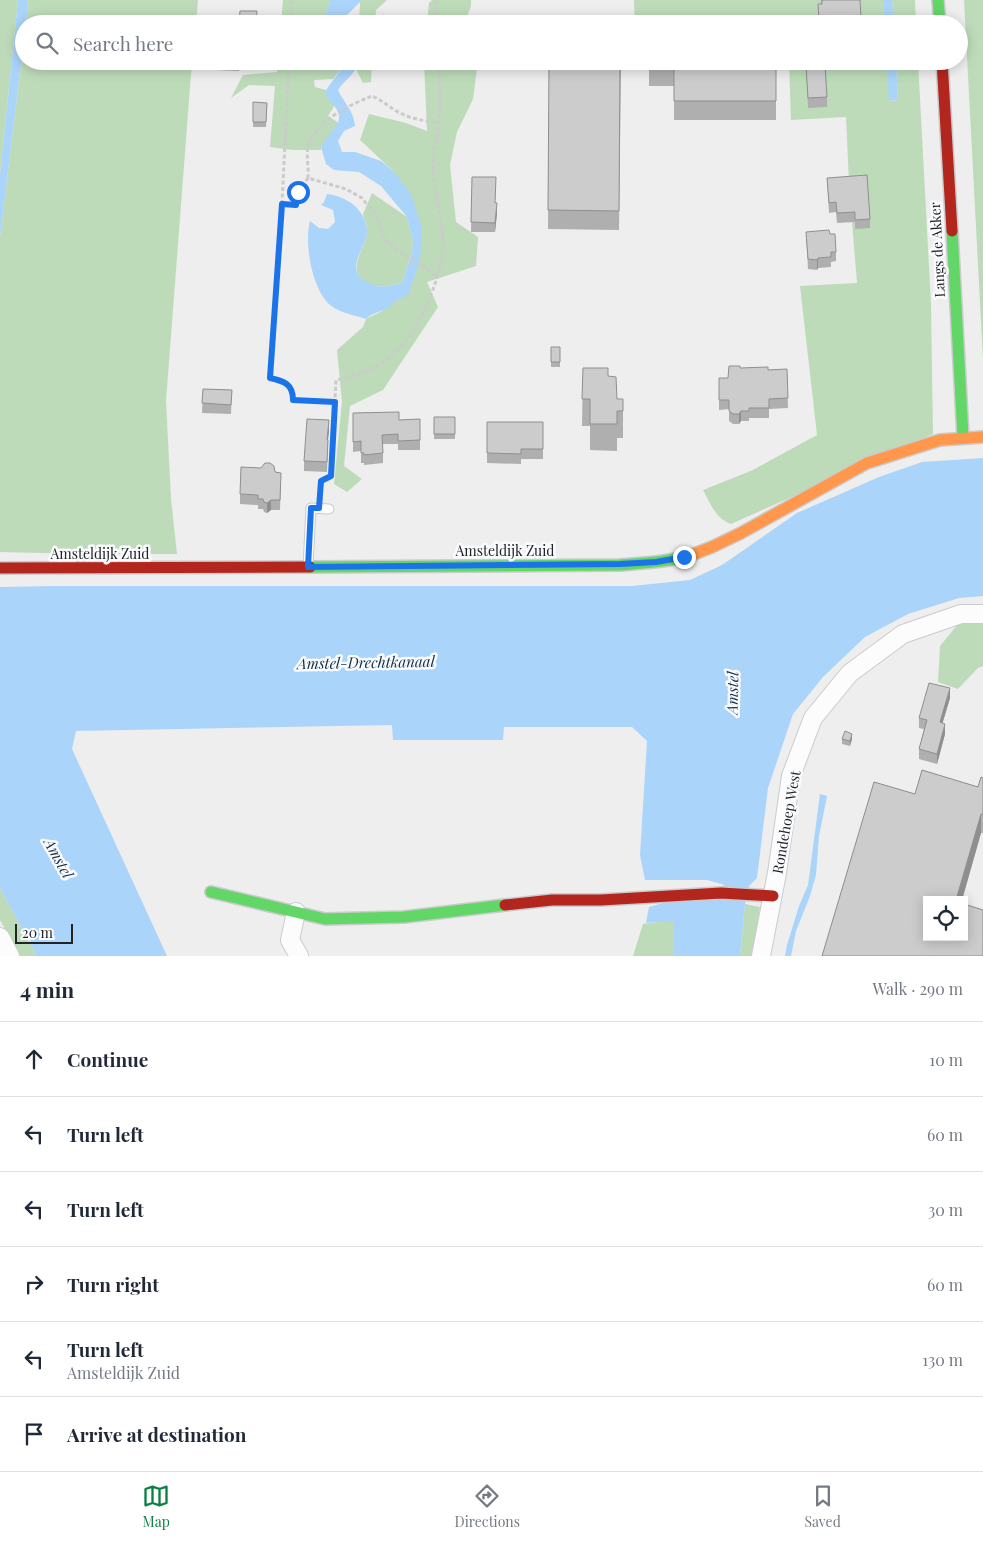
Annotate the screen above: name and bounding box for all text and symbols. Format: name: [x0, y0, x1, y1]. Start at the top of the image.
search box: [15, 15, 968, 70]
icon: search: [33, 29, 61, 57]
text: Search here: [73, 30, 173, 56]
route start: [287, 181, 310, 204]
street label: Langs de Akker: [925, 201, 949, 298]
street label: Amsteldijk Zuid: [455, 541, 555, 560]
street label: Amsteldijk Zuid: [50, 544, 150, 563]
route end: [673, 546, 696, 569]
water label: Amstel-Drechtkanaal: [295, 651, 436, 673]
water label: Amstel: [722, 671, 742, 717]
street label: Rondehoep West: [768, 768, 805, 875]
water label: Amstel: [39, 833, 79, 882]
map controls: [923, 896, 968, 941]
button: locate: [923, 896, 968, 941]
scale bar: [15, 921, 72, 944]
text: 20 m: [22, 923, 53, 942]
text: 4 min: [20, 975, 74, 1003]
text: Walk · 290 m: [872, 978, 963, 999]
icon: ahead: [20, 1045, 48, 1073]
text: Continue: [67, 1046, 148, 1072]
text: 10 m: [929, 1049, 963, 1070]
icon: left: [20, 1120, 48, 1148]
text: Turn left: [67, 1121, 144, 1147]
text: 60 m: [927, 1124, 963, 1145]
icon: left: [20, 1195, 48, 1223]
text: Turn left: [67, 1196, 144, 1222]
text: 30 m: [928, 1199, 963, 1220]
icon: right: [20, 1270, 48, 1298]
text: Turn right: [67, 1271, 159, 1297]
text: 60 m: [927, 1274, 963, 1295]
text: Turn left: [67, 1336, 144, 1362]
icon: left: [20, 1345, 48, 1373]
text: 130 m: [922, 1349, 963, 1370]
text: Amsteldijk Zuid: [67, 1362, 180, 1383]
icon: arrive: [20, 1420, 48, 1448]
text: Arrive at destination: [67, 1421, 247, 1447]
tab: Map: [142, 1482, 170, 1531]
tab: Directions: [455, 1482, 520, 1531]
tab: Saved: [804, 1482, 841, 1531]

